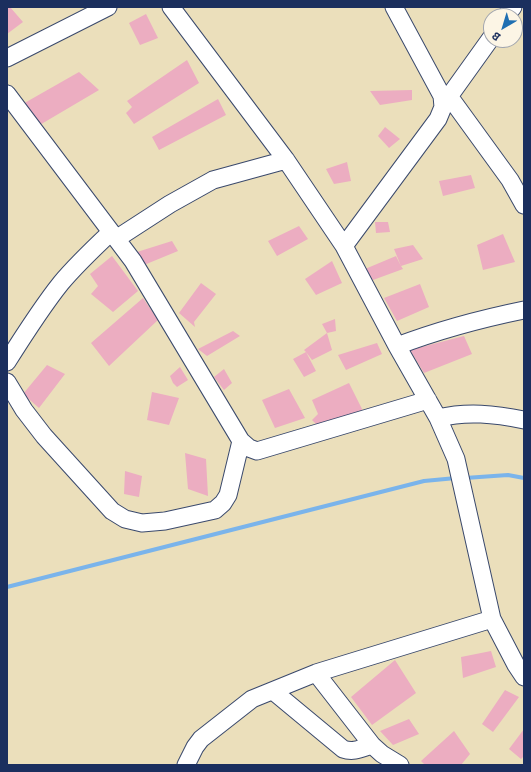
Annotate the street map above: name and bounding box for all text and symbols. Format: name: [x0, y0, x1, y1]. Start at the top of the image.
north arrow: [483, 8, 523, 48]
text: B: [488, 29, 503, 45]

